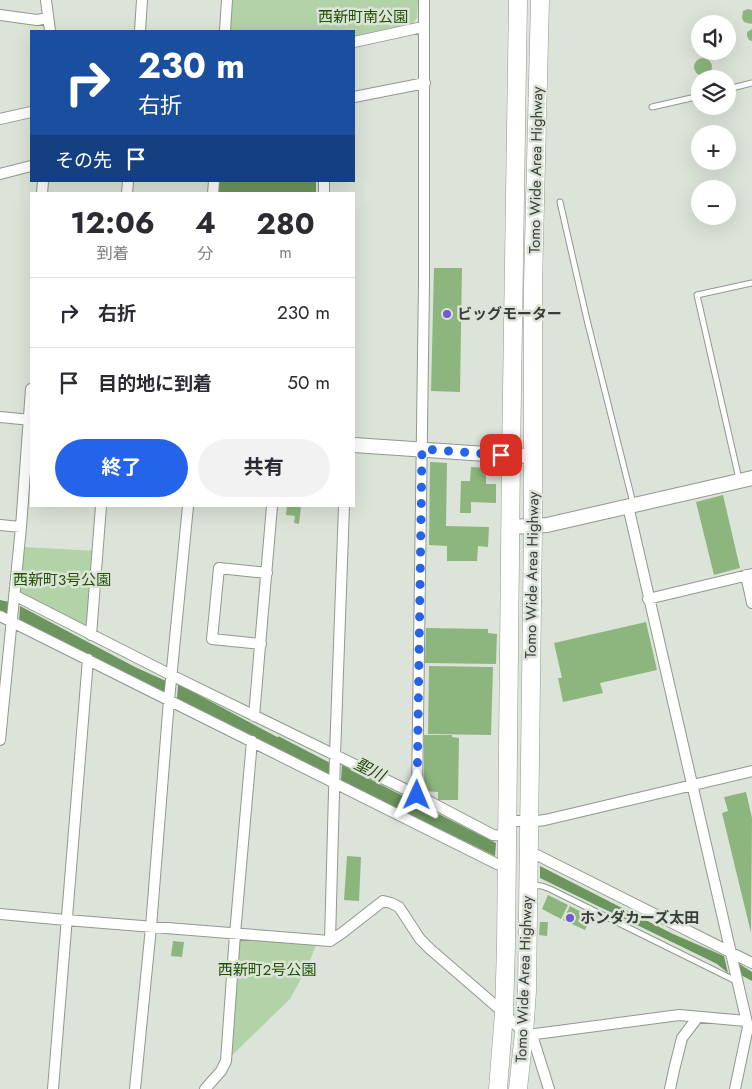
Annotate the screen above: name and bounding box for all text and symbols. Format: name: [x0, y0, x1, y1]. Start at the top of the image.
park label: 西新町南公園: [318, 6, 408, 28]
map controls: [691, 15, 736, 225]
button: sound: [691, 15, 736, 60]
text: 230 m: [138, 41, 245, 91]
icon: right: [55, 50, 120, 115]
button: layers: [691, 70, 736, 115]
street label: Tomo Wide Area Highway: [524, 86, 548, 254]
text: 右折: [138, 89, 182, 121]
button: +: [691, 125, 736, 170]
icon: arrive: [122, 145, 150, 173]
text: その先: [55, 147, 112, 174]
button: −: [691, 180, 736, 225]
text: 12:06: [70, 201, 155, 244]
text: 4: [195, 201, 216, 244]
text: 280: [256, 202, 315, 245]
text: m: [279, 241, 292, 264]
text: 到着: [97, 242, 129, 265]
text: 分: [198, 242, 214, 265]
icon: right: [55, 299, 83, 327]
text: 230 m: [277, 299, 330, 326]
text: 右折: [98, 300, 136, 327]
place label: ビッグモーター: [457, 303, 562, 325]
marker: ビッグモーター: [441, 308, 453, 320]
icon: arrive: [55, 369, 83, 397]
text: 50 m: [287, 369, 330, 396]
text: 目的地に到着: [98, 370, 212, 397]
pin: [480, 434, 522, 476]
button: 終了: [55, 439, 188, 497]
button: 共有: [198, 439, 330, 497]
icon: arrive: [487, 441, 515, 469]
street label: Tomo Wide Area Highway: [520, 491, 544, 659]
park label: 西新町3号公園: [13, 569, 111, 591]
water label: 聖川: [350, 752, 391, 788]
position arrow: [390, 768, 442, 820]
street label: Tomo Wide Area Highway: [510, 895, 538, 1063]
place label: ホンダカーズ太田: [580, 907, 699, 929]
marker: ホンダカーズ太田: [564, 912, 576, 924]
park label: 西新町2号公園: [218, 959, 316, 981]

